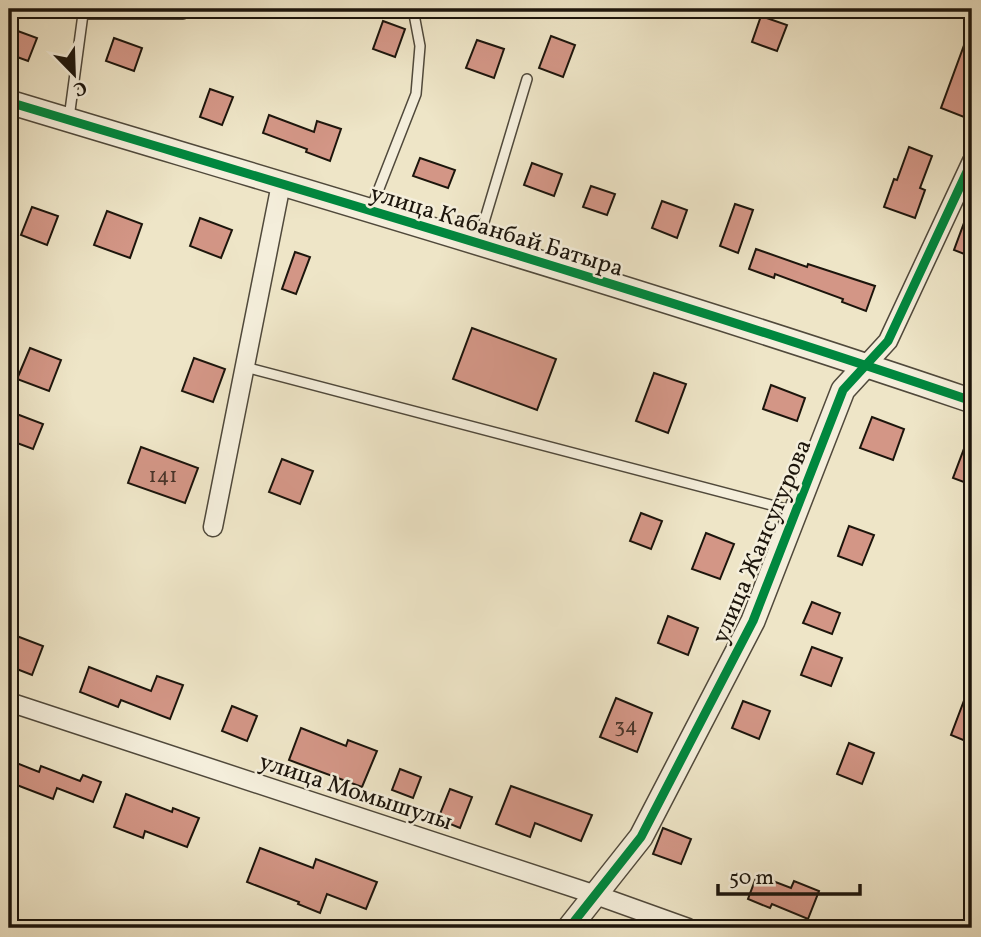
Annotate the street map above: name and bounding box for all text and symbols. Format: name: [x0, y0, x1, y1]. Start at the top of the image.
north arrow: [38, 38, 108, 108]
text: С: [69, 73, 91, 102]
street label: улица Кабанбай Батыра: [365, 177, 627, 287]
street label: улица Жансугурова: [704, 434, 821, 649]
house number: 141: [149, 462, 177, 491]
house number: 34: [614, 712, 638, 741]
street label: улица Момышулы: [254, 746, 456, 840]
scale bar: [718, 853, 860, 897]
text: 50 m: [729, 864, 774, 893]

